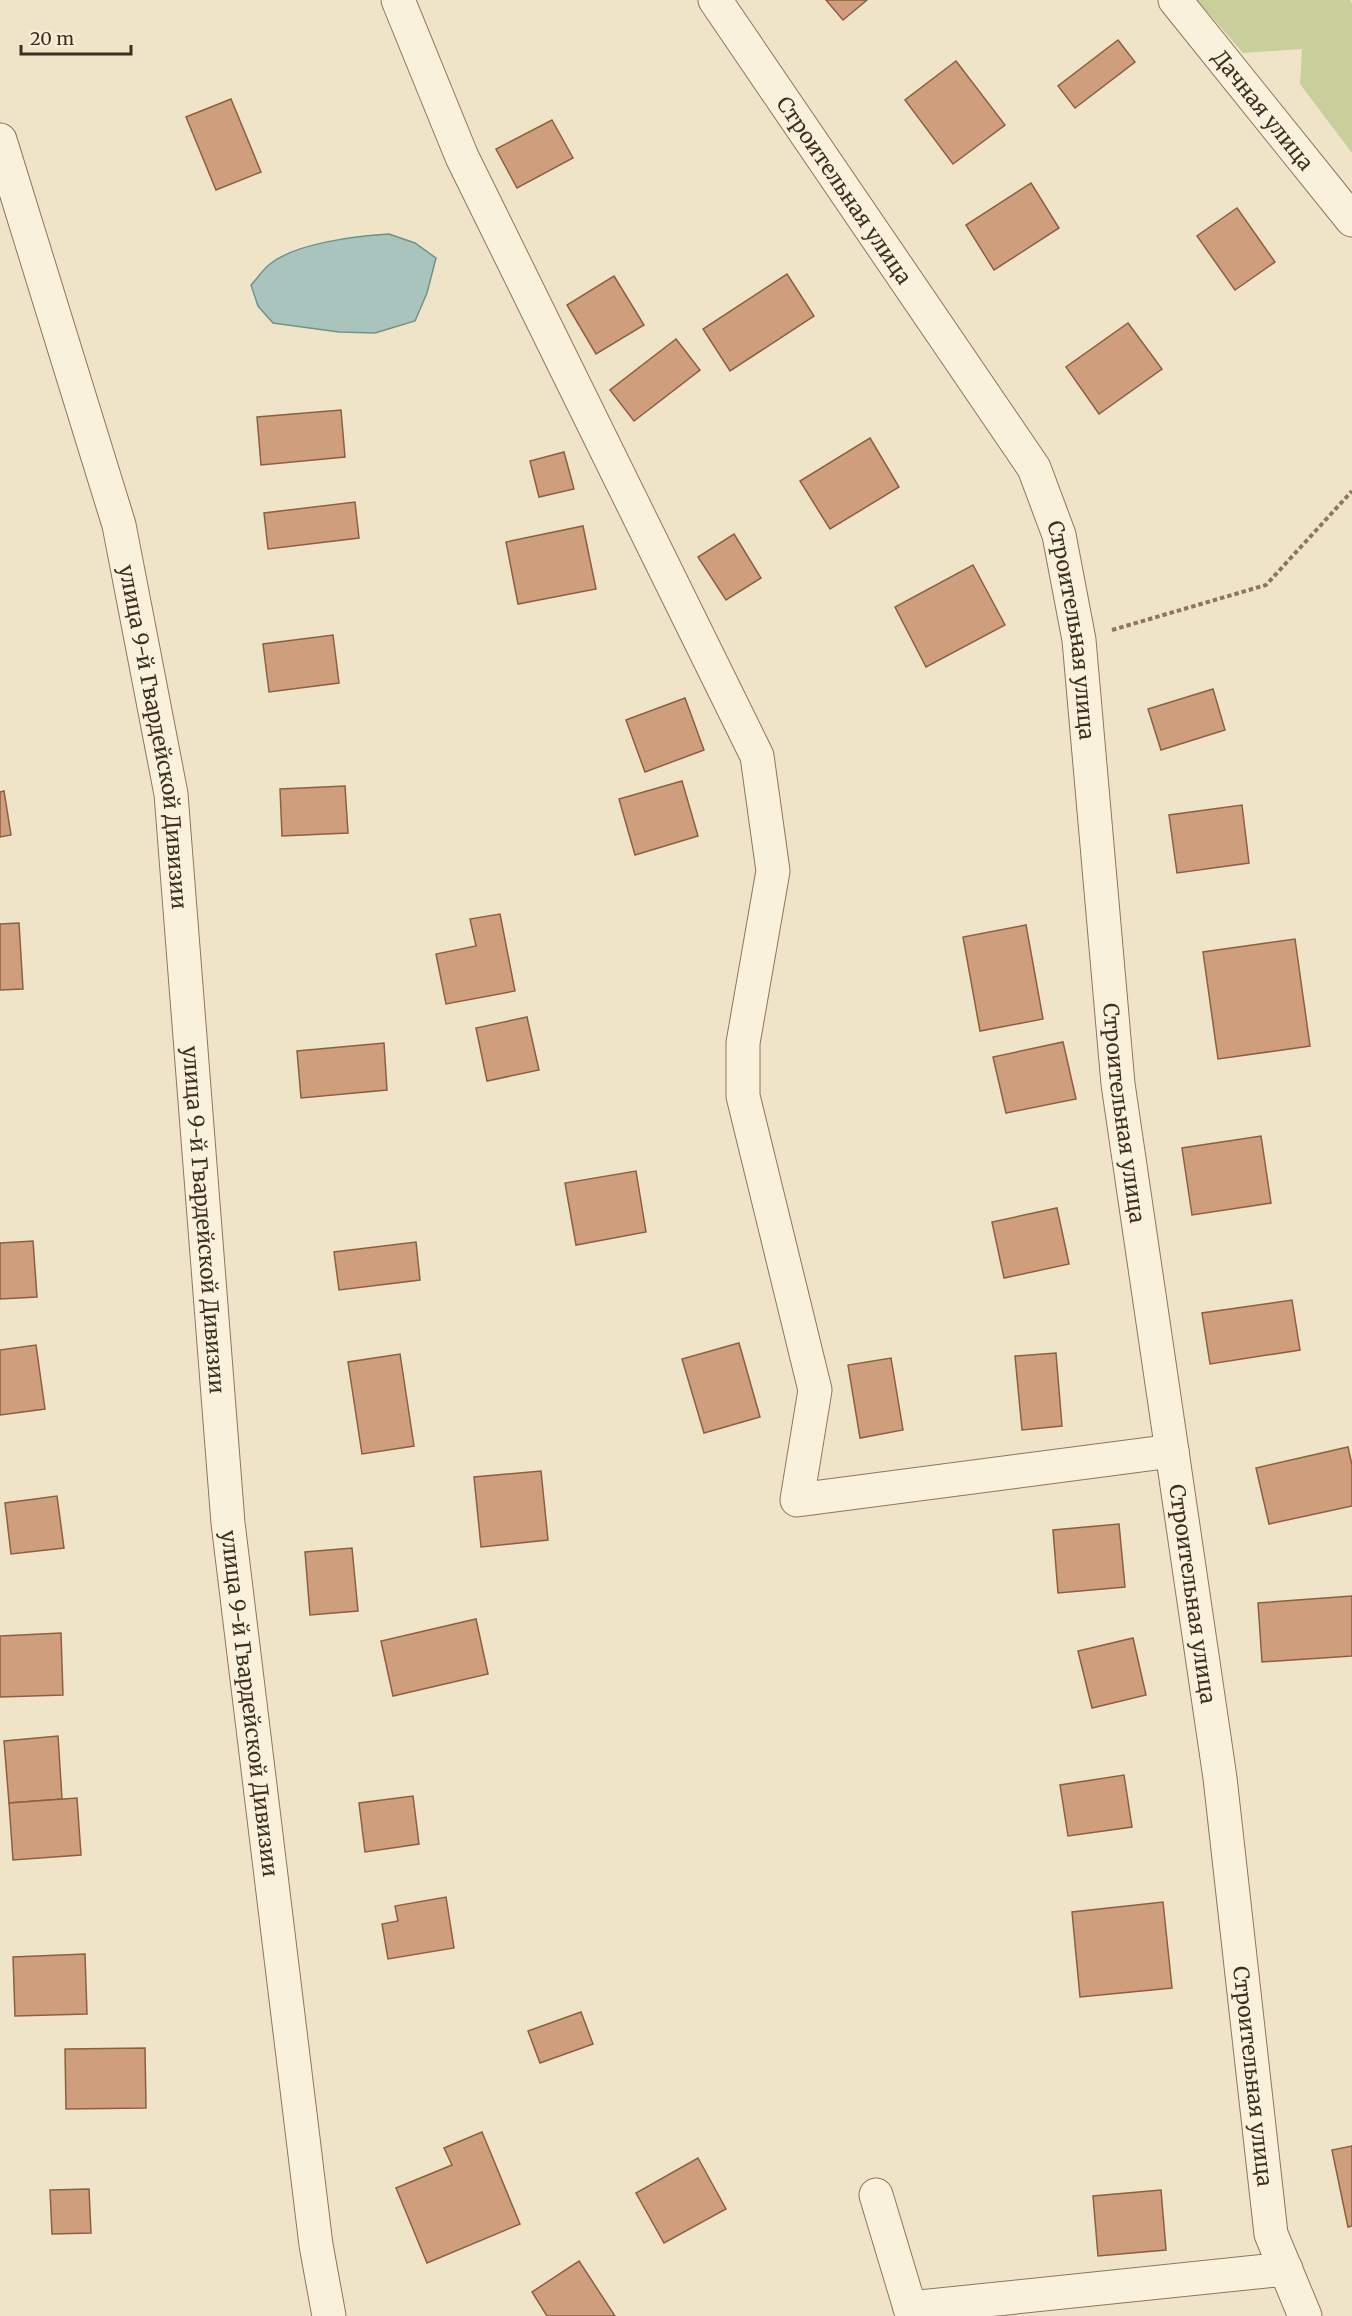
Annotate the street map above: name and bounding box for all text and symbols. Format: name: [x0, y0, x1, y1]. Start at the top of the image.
scale bar: [21, 18, 130, 56]
text: 20 m: [30, 27, 74, 50]
street label: Дачная улица: [1207, 44, 1320, 175]
street label: Строительная улица: [771, 91, 918, 289]
street label: Строительная улица: [1041, 517, 1101, 741]
street label: улица 9-й Гвардейской Дивизии: [113, 562, 193, 910]
street label: Строительная улица: [1097, 1002, 1152, 1225]
street label: улица 9-й Гвардейской Дивизии: [177, 1045, 231, 1395]
street label: Строительная улица: [1164, 1482, 1222, 1706]
street label: улица 9-й Гвардейской Дивизии: [215, 1529, 284, 1878]
street label: Строительная улица: [1228, 1965, 1279, 2188]

